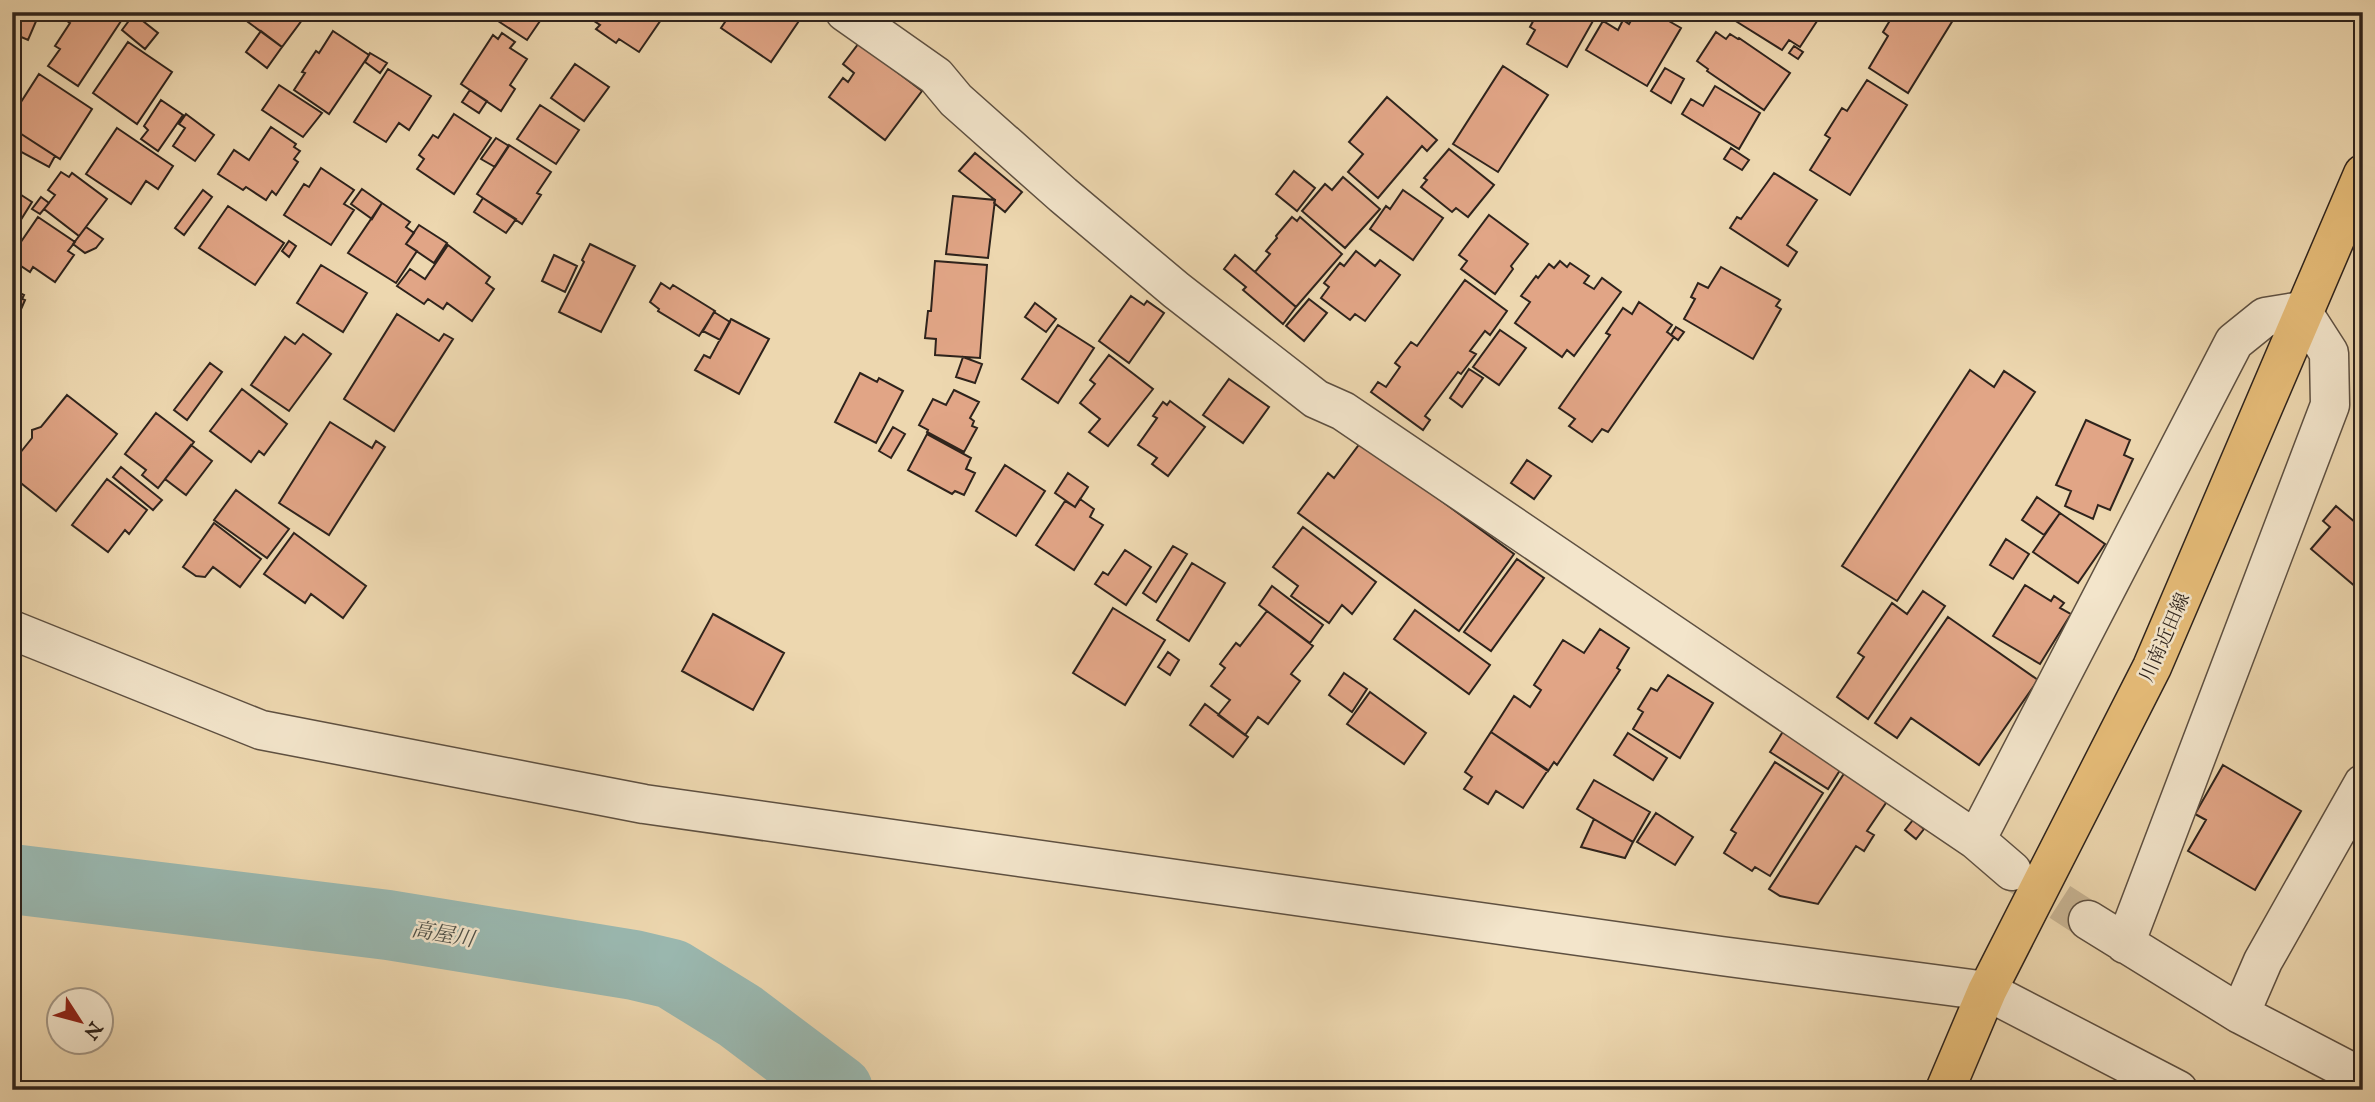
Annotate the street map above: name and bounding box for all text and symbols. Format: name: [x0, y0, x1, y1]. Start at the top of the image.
street label: 川南近田線: [2136, 590, 2196, 686]
water label: 高屋川: [409, 917, 478, 955]
north arrow: [46, 986, 116, 1056]
text: N: [77, 1015, 107, 1044]

